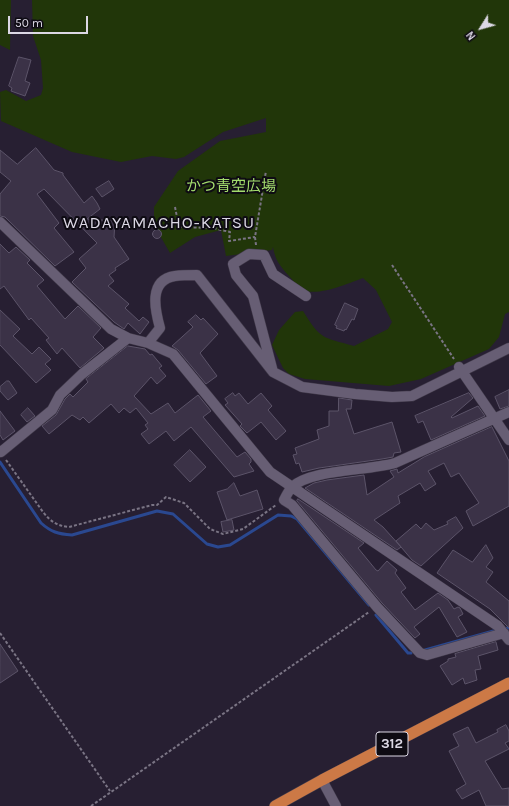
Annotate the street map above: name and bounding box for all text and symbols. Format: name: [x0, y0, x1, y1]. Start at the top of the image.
scale bar: [10, 8, 90, 34]
north arrow: [461, 8, 501, 48]
text: 50 m: [15, 16, 43, 30]
text: N: [463, 28, 479, 43]
park label: かつ青空広場: [186, 178, 276, 196]
district label: WADAYAMACHO-KATSU: [63, 213, 255, 233]
road number: 312: [376, 732, 408, 756]

